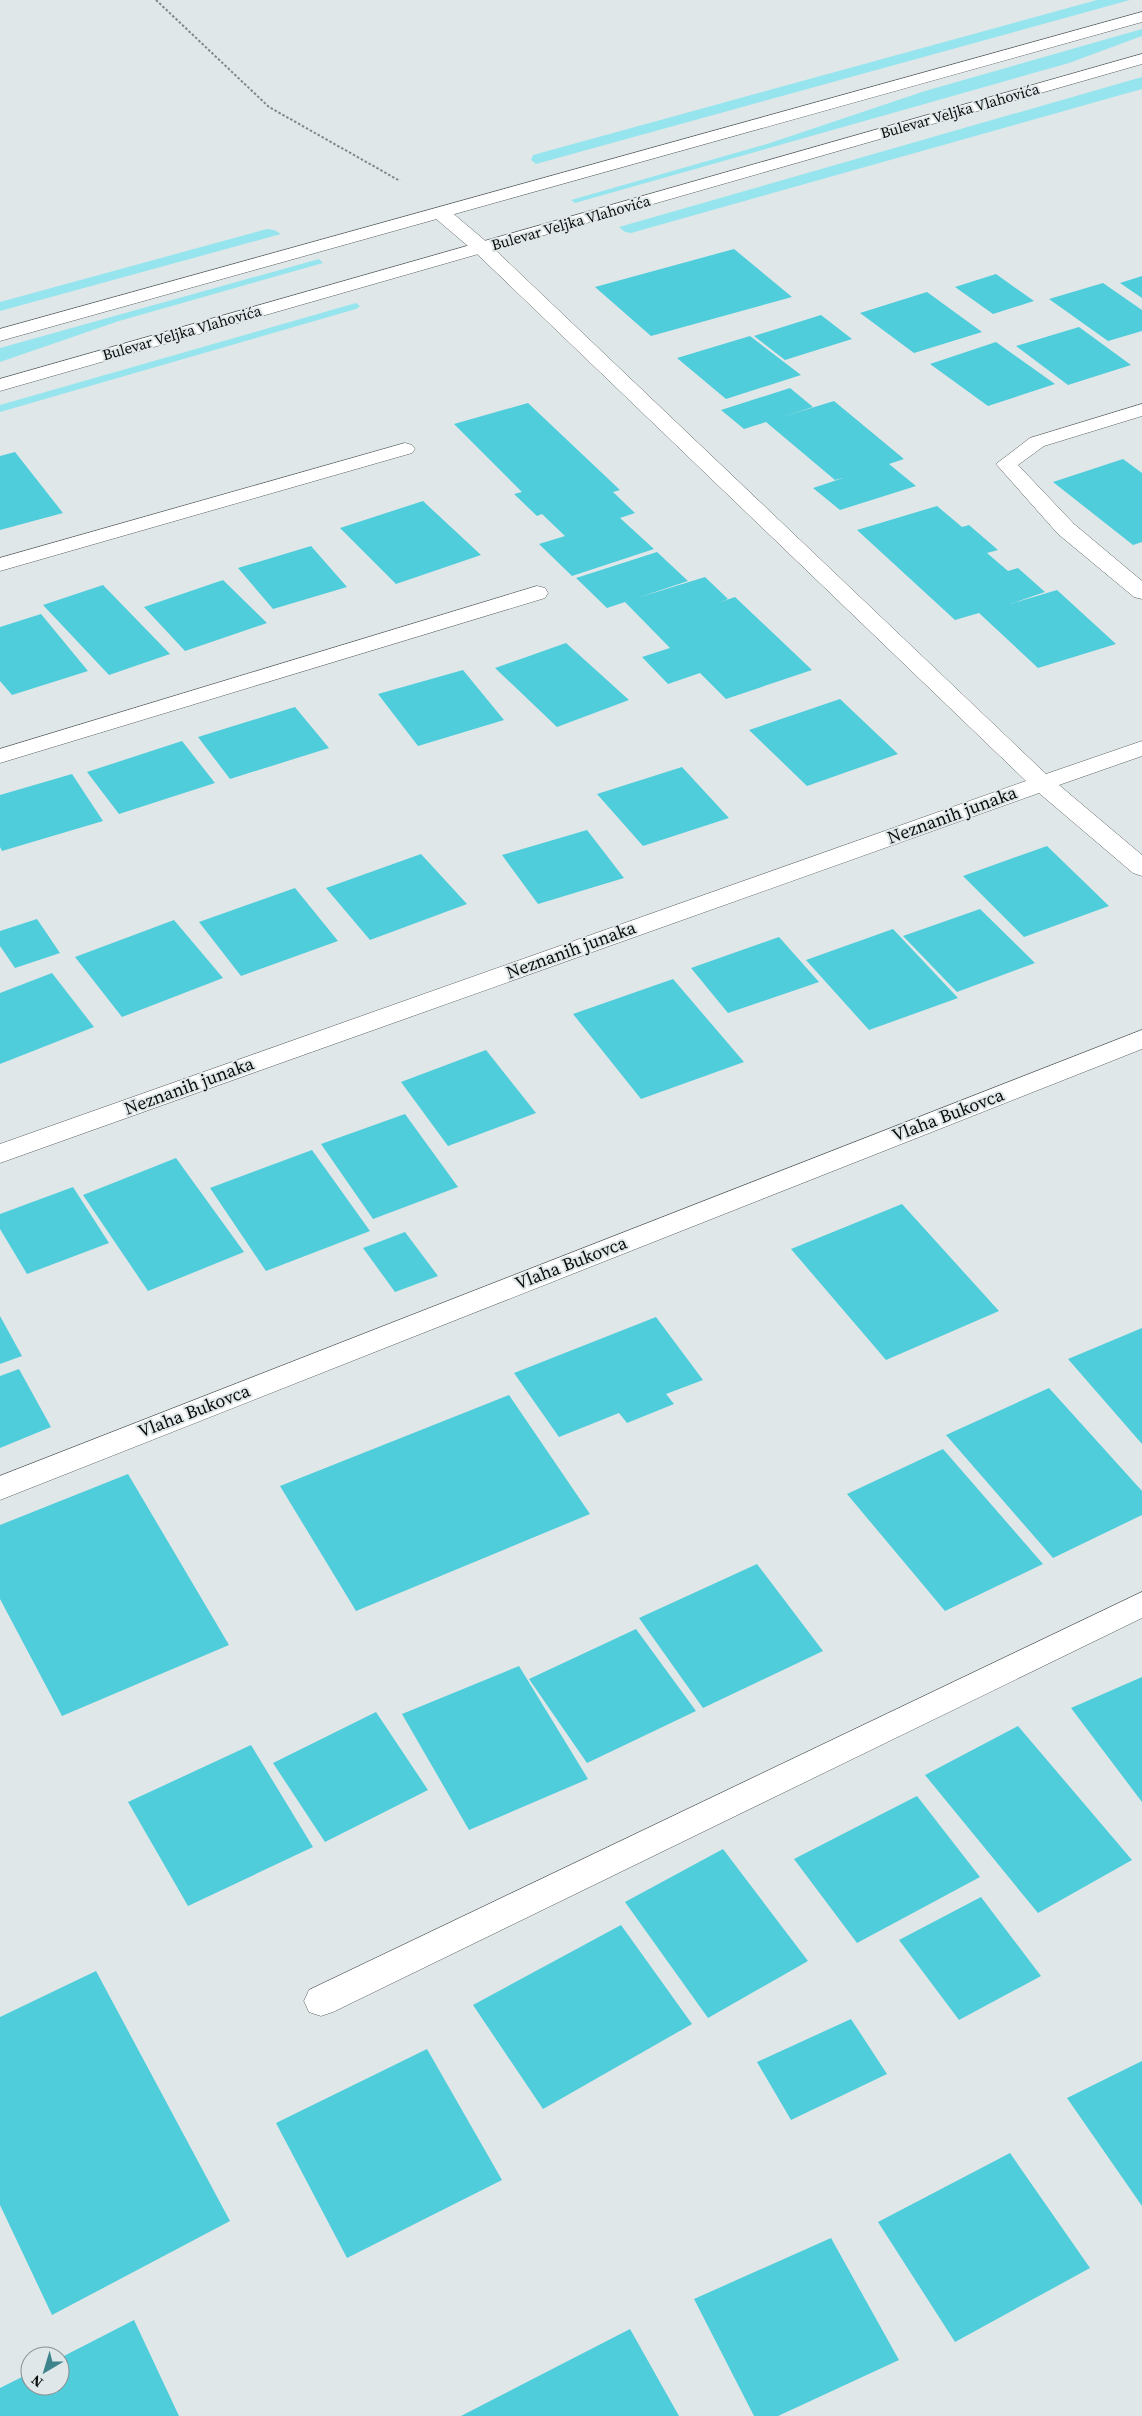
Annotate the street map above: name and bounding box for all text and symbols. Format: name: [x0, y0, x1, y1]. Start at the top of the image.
street label: Bulevar Veljka Vlahovića: [878, 78, 1042, 143]
street label: Bulevar Veljka Vlahovića: [489, 190, 653, 255]
street label: Bulevar Veljka Vlahovića: [100, 300, 264, 365]
street label: Neznanih junaka: [884, 779, 1021, 850]
street label: Neznanih junaka: [503, 914, 640, 985]
street label: Neznanih junaka: [121, 1050, 258, 1121]
street label: Vlaha Bukovca: [888, 1081, 1008, 1147]
street label: Vlaha Bukovca: [511, 1229, 631, 1295]
street label: Vlaha Bukovca: [134, 1377, 254, 1443]
north arrow: [20, 2346, 70, 2396]
text: N: [27, 2370, 47, 2392]

